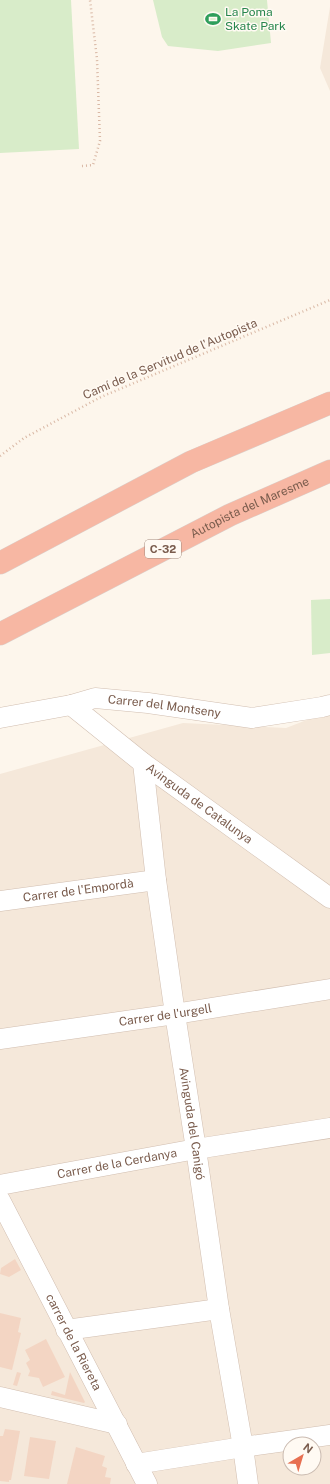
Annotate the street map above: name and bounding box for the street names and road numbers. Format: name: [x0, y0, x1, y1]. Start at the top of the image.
street label: Camí de la Servitud de l'Autopista: [81, 316, 259, 402]
street label: Autopista del Maresme: [188, 474, 311, 541]
road number: C-32: [145, 540, 181, 558]
street label: Carrer del Montseny: [107, 692, 222, 720]
street label: Avinguda de Catalunya: [144, 761, 255, 847]
street label: Carrer de l'Empordà: [22, 876, 134, 905]
street label: Carrer de l'urgell: [118, 1001, 213, 1029]
street label: Avinguda del Canigó: [176, 1066, 207, 1181]
street label: Carrer de la Cerdanya: [56, 1146, 178, 1181]
street label: carrer de la Riereta: [43, 1291, 104, 1393]

